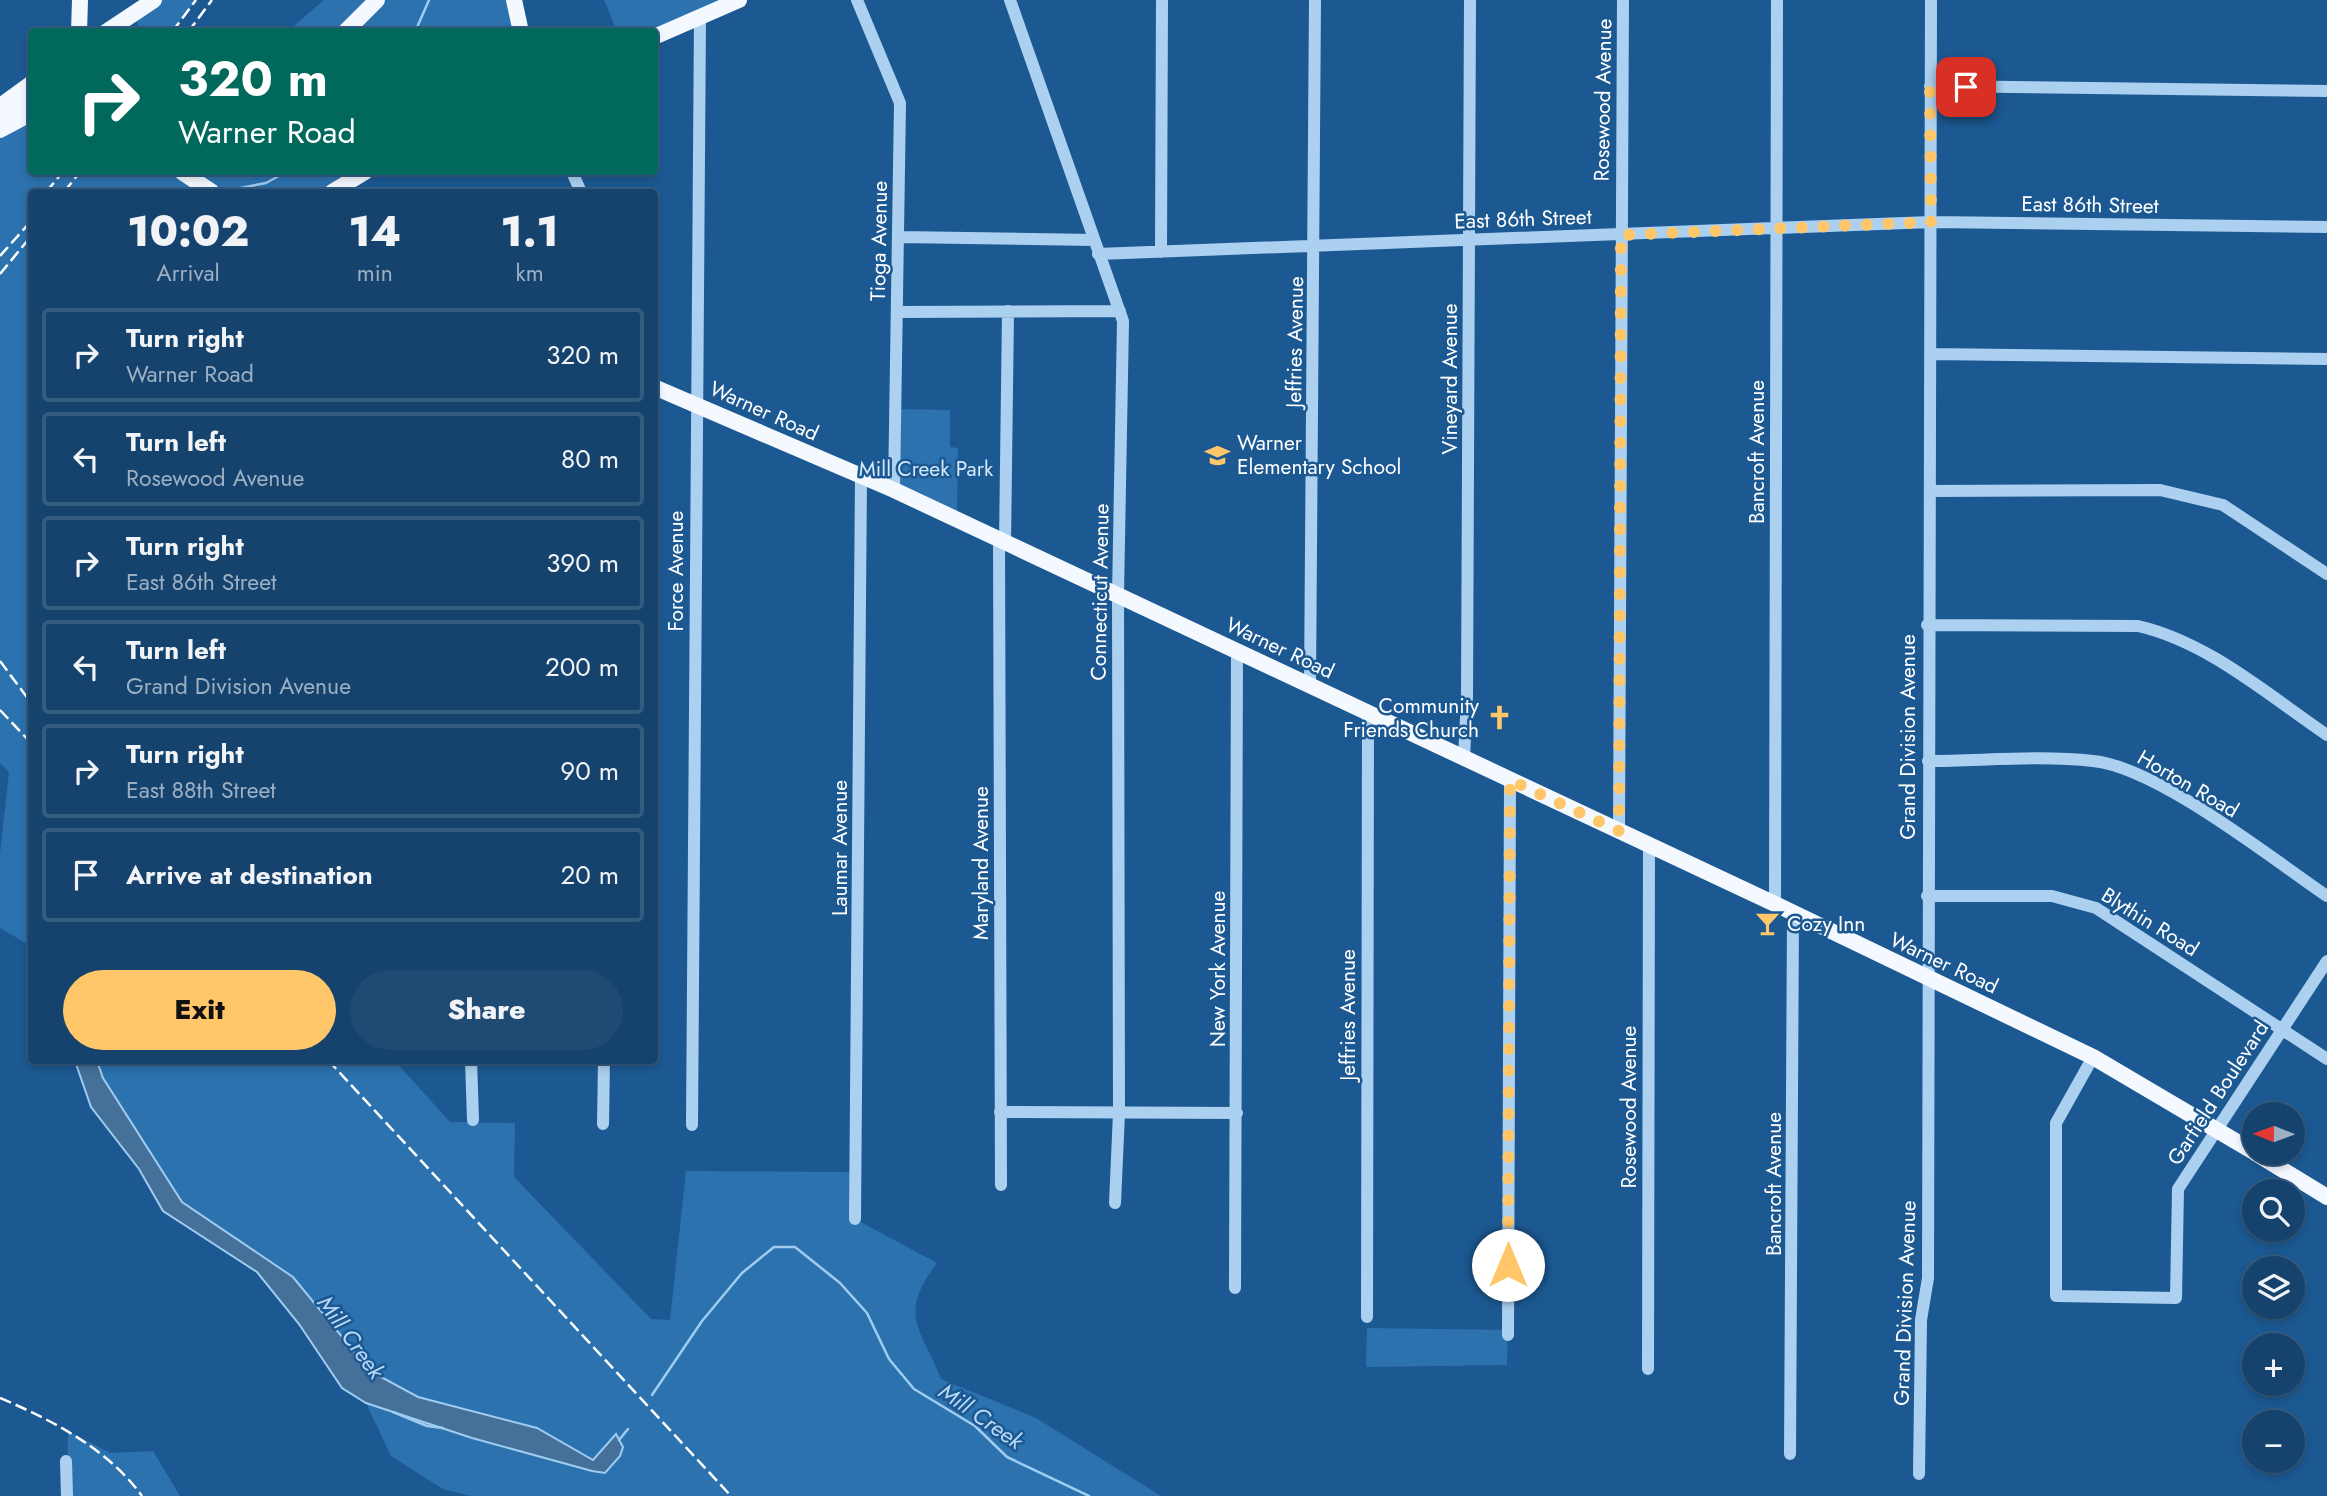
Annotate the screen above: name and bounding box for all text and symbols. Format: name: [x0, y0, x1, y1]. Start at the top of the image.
street label: Rosewood Avenue: [1587, 18, 1619, 182]
text: 320 m: [178, 44, 328, 114]
icon: right: [63, 56, 154, 147]
pin: [1936, 57, 1996, 117]
icon: arrive: [1947, 68, 1985, 106]
text: Warner Road: [178, 109, 356, 155]
street label: Tioga Avenue: [863, 180, 895, 301]
street label: East 86th Street: [2021, 189, 2159, 221]
text: 10:02: [127, 201, 249, 262]
text: 14: [348, 201, 401, 262]
text: 1.1: [501, 201, 559, 262]
street label: East 86th Street: [1454, 202, 1592, 236]
text: Arrival: [156, 256, 220, 290]
text: min: [357, 256, 393, 290]
text: km: [516, 256, 544, 290]
street label: Jeffries Avenue: [1279, 276, 1311, 411]
street label: Vineyard Avenue: [1435, 303, 1465, 455]
text: Turn right: [126, 319, 244, 357]
icon: right: [67, 336, 105, 374]
text: 320 m: [546, 336, 619, 374]
text: Warner Road: [126, 357, 254, 391]
street label: Warner Road: [705, 374, 823, 448]
street label: Bancroft Avenue: [1742, 380, 1772, 524]
text: Turn left: [126, 423, 226, 461]
place label: Warner Elementary School: [1237, 428, 1401, 482]
icon: left: [67, 440, 105, 478]
text: 80 m: [561, 440, 619, 478]
school or university icon: Warner Elementary School: [1203, 441, 1231, 469]
park label: Mill Creek Park: [859, 454, 994, 484]
text: Rosewood Avenue: [126, 461, 304, 495]
street label: Connecticut Avenue: [1083, 503, 1117, 681]
street label: Force Avenue: [661, 510, 691, 631]
text: Turn right: [126, 527, 244, 565]
icon: right: [67, 544, 105, 582]
text: 390 m: [546, 544, 619, 582]
text: East 86th Street: [126, 565, 277, 599]
street label: Warner Road: [1221, 610, 1339, 686]
text: Turn left: [126, 631, 226, 669]
street label: Grand Division Avenue: [1893, 634, 1923, 840]
icon: left: [67, 648, 105, 686]
text: 200 m: [545, 648, 619, 686]
text: Grand Division Avenue: [126, 669, 351, 703]
place label: Community Friends Church: [1343, 691, 1480, 745]
church icon: Community Friends Church: [1485, 704, 1513, 732]
text: Turn right: [126, 735, 244, 773]
street label: Horton Road: [2132, 743, 2244, 825]
icon: right: [67, 752, 105, 790]
text: 90 m: [560, 752, 619, 790]
text: East 88th Street: [126, 773, 276, 807]
street label: Laumar Avenue: [825, 780, 855, 916]
street label: Maryland Avenue: [966, 786, 996, 940]
icon: arrive: [67, 856, 105, 894]
text: Arrive at destination: [126, 856, 373, 894]
text: 20 m: [561, 856, 619, 894]
street label: Blythin Road: [2095, 880, 2205, 964]
street label: New York Avenue: [1203, 890, 1233, 1047]
place label: Cozy Inn: [1787, 909, 1865, 939]
bar icon: Cozy Inn: [1753, 910, 1781, 938]
street label: Warner Road: [1885, 925, 2003, 1001]
street label: Jeffries Avenue: [1333, 949, 1363, 1084]
button: Exit: [63, 970, 336, 1050]
button: Share: [350, 970, 623, 1050]
street label: Garfield Boulevard: [2160, 1015, 2276, 1171]
street label: Rosewood Avenue: [1614, 1025, 1644, 1188]
north arrow: [2242, 1102, 2305, 1166]
map controls: [2242, 1102, 2305, 1473]
street label: Bancroft Avenue: [1759, 1112, 1789, 1256]
button: search: [2242, 1179, 2305, 1242]
street label: Grand Division Avenue: [1886, 1200, 1924, 1406]
position arrow: [1471, 1228, 1545, 1302]
button: layers: [2242, 1256, 2305, 1319]
water label: Mill Creek: [309, 1288, 394, 1387]
button: +: [2242, 1333, 2305, 1396]
water label: Mill Creek: [932, 1374, 1031, 1458]
button: −: [2242, 1410, 2305, 1473]

